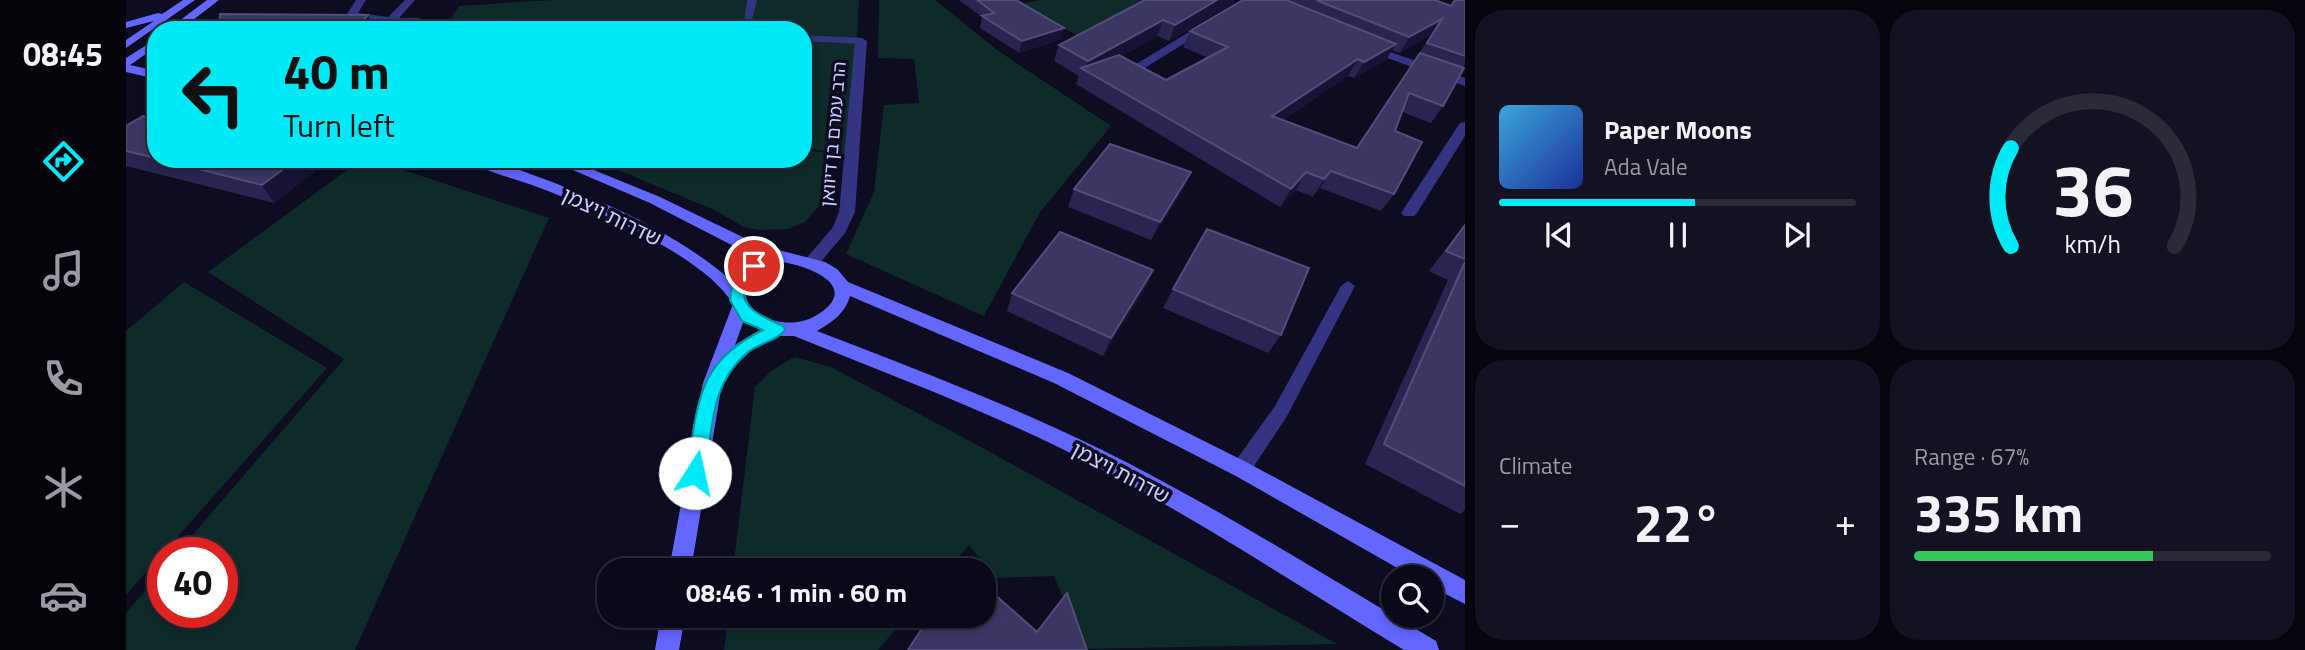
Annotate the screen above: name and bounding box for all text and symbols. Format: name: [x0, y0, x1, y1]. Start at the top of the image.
text: 08:45: [23, 30, 103, 78]
text: 40 m: [283, 33, 390, 108]
icon: left: [168, 49, 259, 140]
street label: הרב עמרם בן דיוואן: [813, 60, 853, 208]
text: Turn left: [283, 101, 395, 149]
text: Paper Moons: [1604, 110, 1752, 149]
text: 36: [2052, 134, 2133, 244]
icon: directions: [39, 137, 88, 186]
text: Ada Vale: [1604, 149, 1688, 184]
street label: שדרות ויצמן: [557, 178, 667, 254]
icon: previous: [1540, 216, 1578, 254]
icon: pause: [1659, 216, 1697, 254]
icon: next: [1778, 216, 1816, 254]
text: km/h: [2064, 225, 2121, 263]
pin: [724, 236, 784, 296]
icon: music: [39, 246, 88, 295]
icon: arrive: [735, 247, 773, 285]
icon: phone: [39, 354, 88, 403]
street label: שדרות ויצמן: [1066, 433, 1176, 511]
position arrow: [658, 436, 732, 510]
text: Range · 67%: [1914, 439, 2029, 474]
text: Climate: [1499, 448, 1572, 483]
icon: climate: [39, 463, 88, 512]
text: 335 km: [1914, 473, 2083, 552]
text: 22°: [1634, 483, 1721, 562]
text: −: [1499, 493, 1520, 551]
text: +: [1835, 493, 1856, 551]
speed limit sign: 40: [147, 537, 238, 628]
map controls: [1381, 565, 1444, 628]
button: search: [1381, 565, 1444, 628]
icon: car: [39, 571, 88, 620]
text: 08:46 · 1 min · 60 m: [686, 573, 907, 612]

